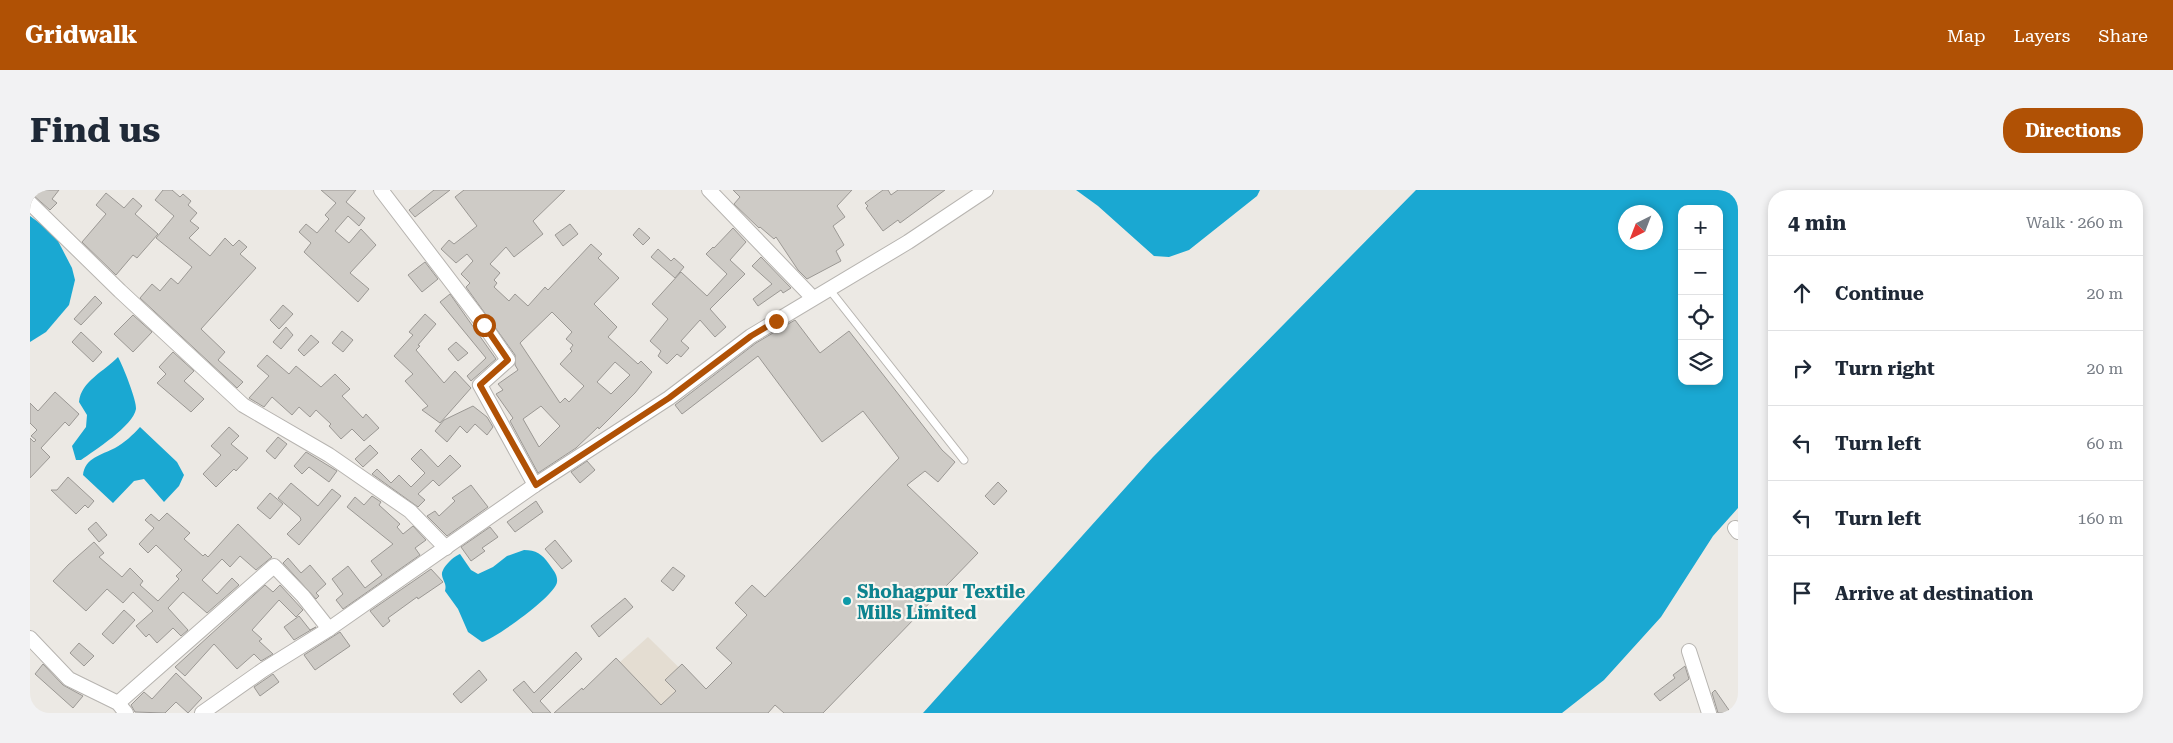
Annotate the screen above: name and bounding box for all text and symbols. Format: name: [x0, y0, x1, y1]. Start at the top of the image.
text: Gridwalk: [25, 21, 137, 49]
text: Map: [1947, 25, 1986, 46]
text: Layers: [2014, 25, 2070, 46]
text: Share: [2098, 25, 2148, 46]
button: Directions: [2003, 108, 2143, 153]
text: Find us: [30, 110, 160, 151]
north arrow: [1618, 205, 1663, 250]
map controls: [1678, 205, 1723, 385]
button: +: [1678, 205, 1723, 250]
text: 4 min: [1788, 211, 1846, 235]
text: Walk · 260 m: [2026, 213, 2123, 232]
button: −: [1678, 250, 1723, 295]
icon: ahead: [1788, 279, 1816, 307]
text: Continue: [1835, 282, 1924, 305]
text: 20 m: [2086, 284, 2123, 303]
button: locate: [1678, 295, 1723, 340]
route end: [765, 310, 788, 333]
route start: [473, 314, 496, 337]
button: layers: [1678, 340, 1723, 385]
icon: right: [1788, 354, 1816, 382]
text: Turn right: [1835, 357, 1935, 380]
text: 20 m: [2086, 359, 2123, 378]
icon: left: [1788, 429, 1816, 457]
text: Turn left: [1835, 432, 1921, 455]
text: 60 m: [2086, 434, 2123, 453]
icon: left: [1788, 504, 1816, 532]
text: Turn left: [1835, 507, 1921, 530]
text: 160 m: [2077, 509, 2123, 528]
icon: arrive: [1788, 579, 1816, 607]
place label: Shohagpur Textile Mills Limited: [857, 581, 1026, 623]
text: Arrive at destination: [1835, 582, 2033, 605]
marker: Shohagpur Textile Mills Limited: [841, 595, 853, 607]

